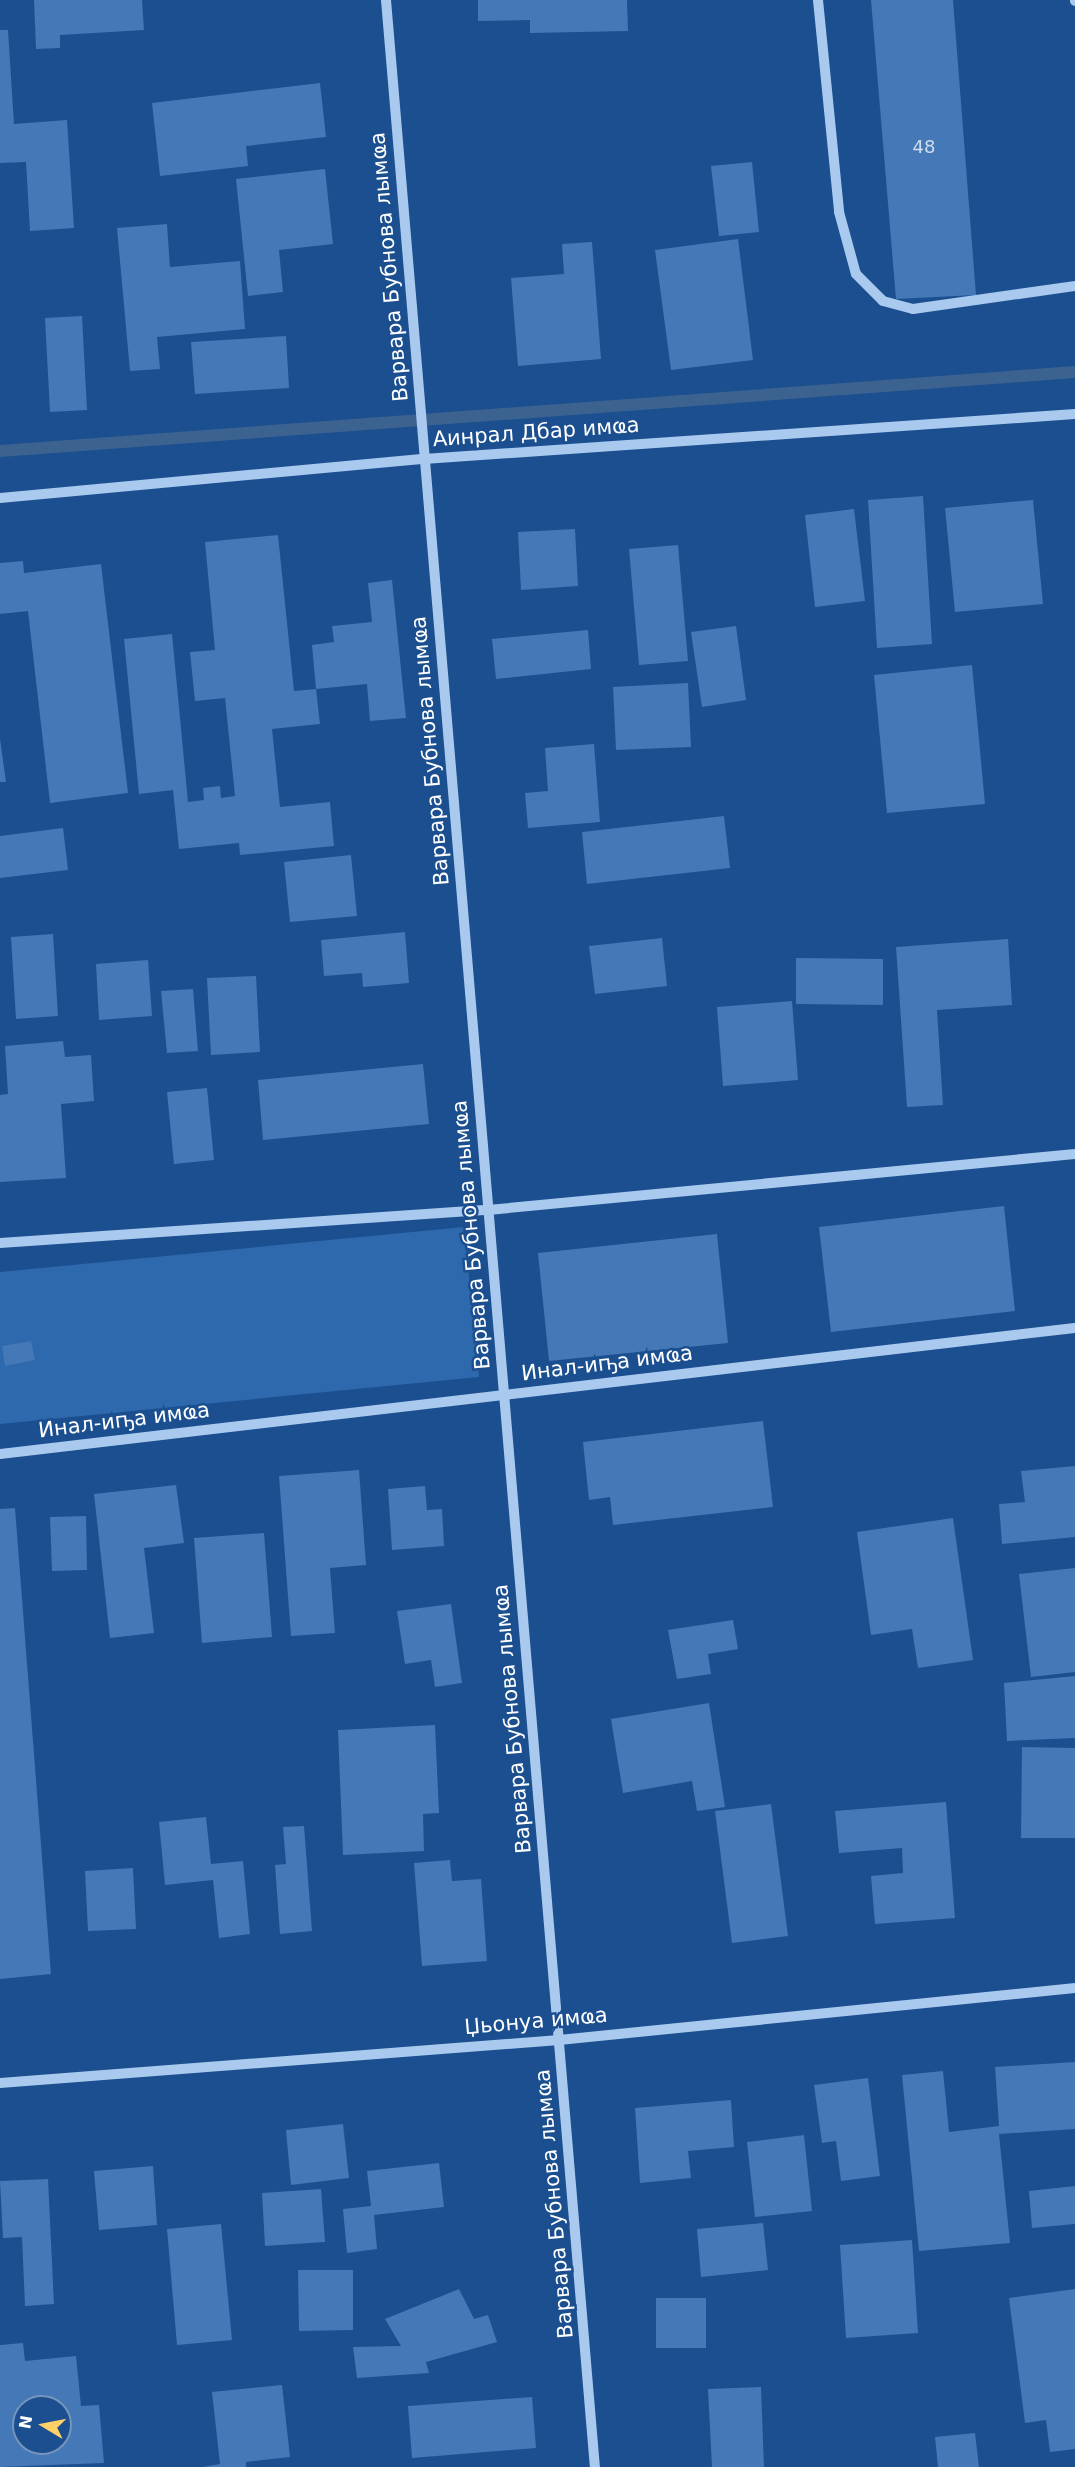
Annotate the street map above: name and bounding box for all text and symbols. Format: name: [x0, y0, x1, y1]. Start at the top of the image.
street label: Варвара Бубнова лымҩа: [365, 131, 413, 403]
house number: 48: [913, 136, 935, 158]
street label: Аинрал Дбар имҩа: [432, 412, 640, 452]
street label: Варвара Бубнова лымҩа: [406, 615, 454, 887]
street label: Варвара Бубнова лымҩа: [447, 1099, 495, 1371]
street label: Инал-иҧа имҩа: [520, 1340, 694, 1386]
street label: Инал-иҧа имҩа: [37, 1397, 211, 1443]
street label: Варвара Бубнова лымҩа: [488, 1583, 536, 1855]
street label: Џьонуа имҩа: [463, 2002, 609, 2040]
street label: Варвара Бубнова лымҩа: [530, 2068, 578, 2340]
north arrow: [12, 2395, 72, 2455]
text: N: [15, 2414, 36, 2430]

